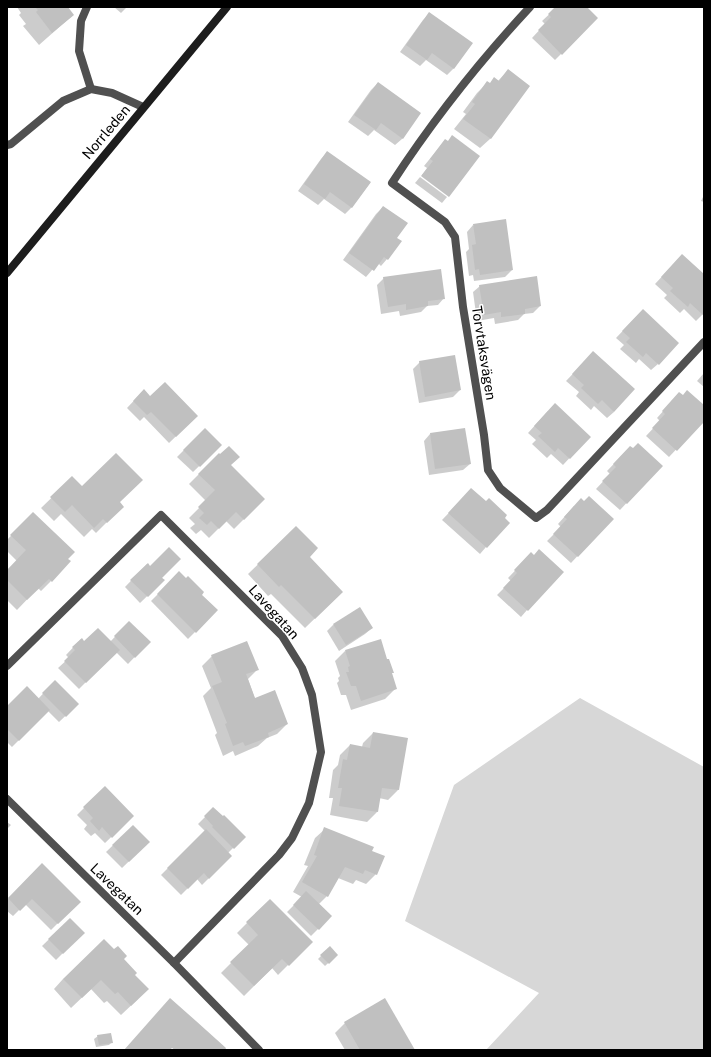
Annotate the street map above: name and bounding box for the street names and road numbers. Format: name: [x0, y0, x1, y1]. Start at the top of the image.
street label: Norrleden: [79, 102, 133, 162]
street label: Torvtaksvägen: [469, 305, 499, 401]
street label: Lavegatan: [246, 582, 302, 642]
street label: Lavegatan: [87, 860, 147, 918]

